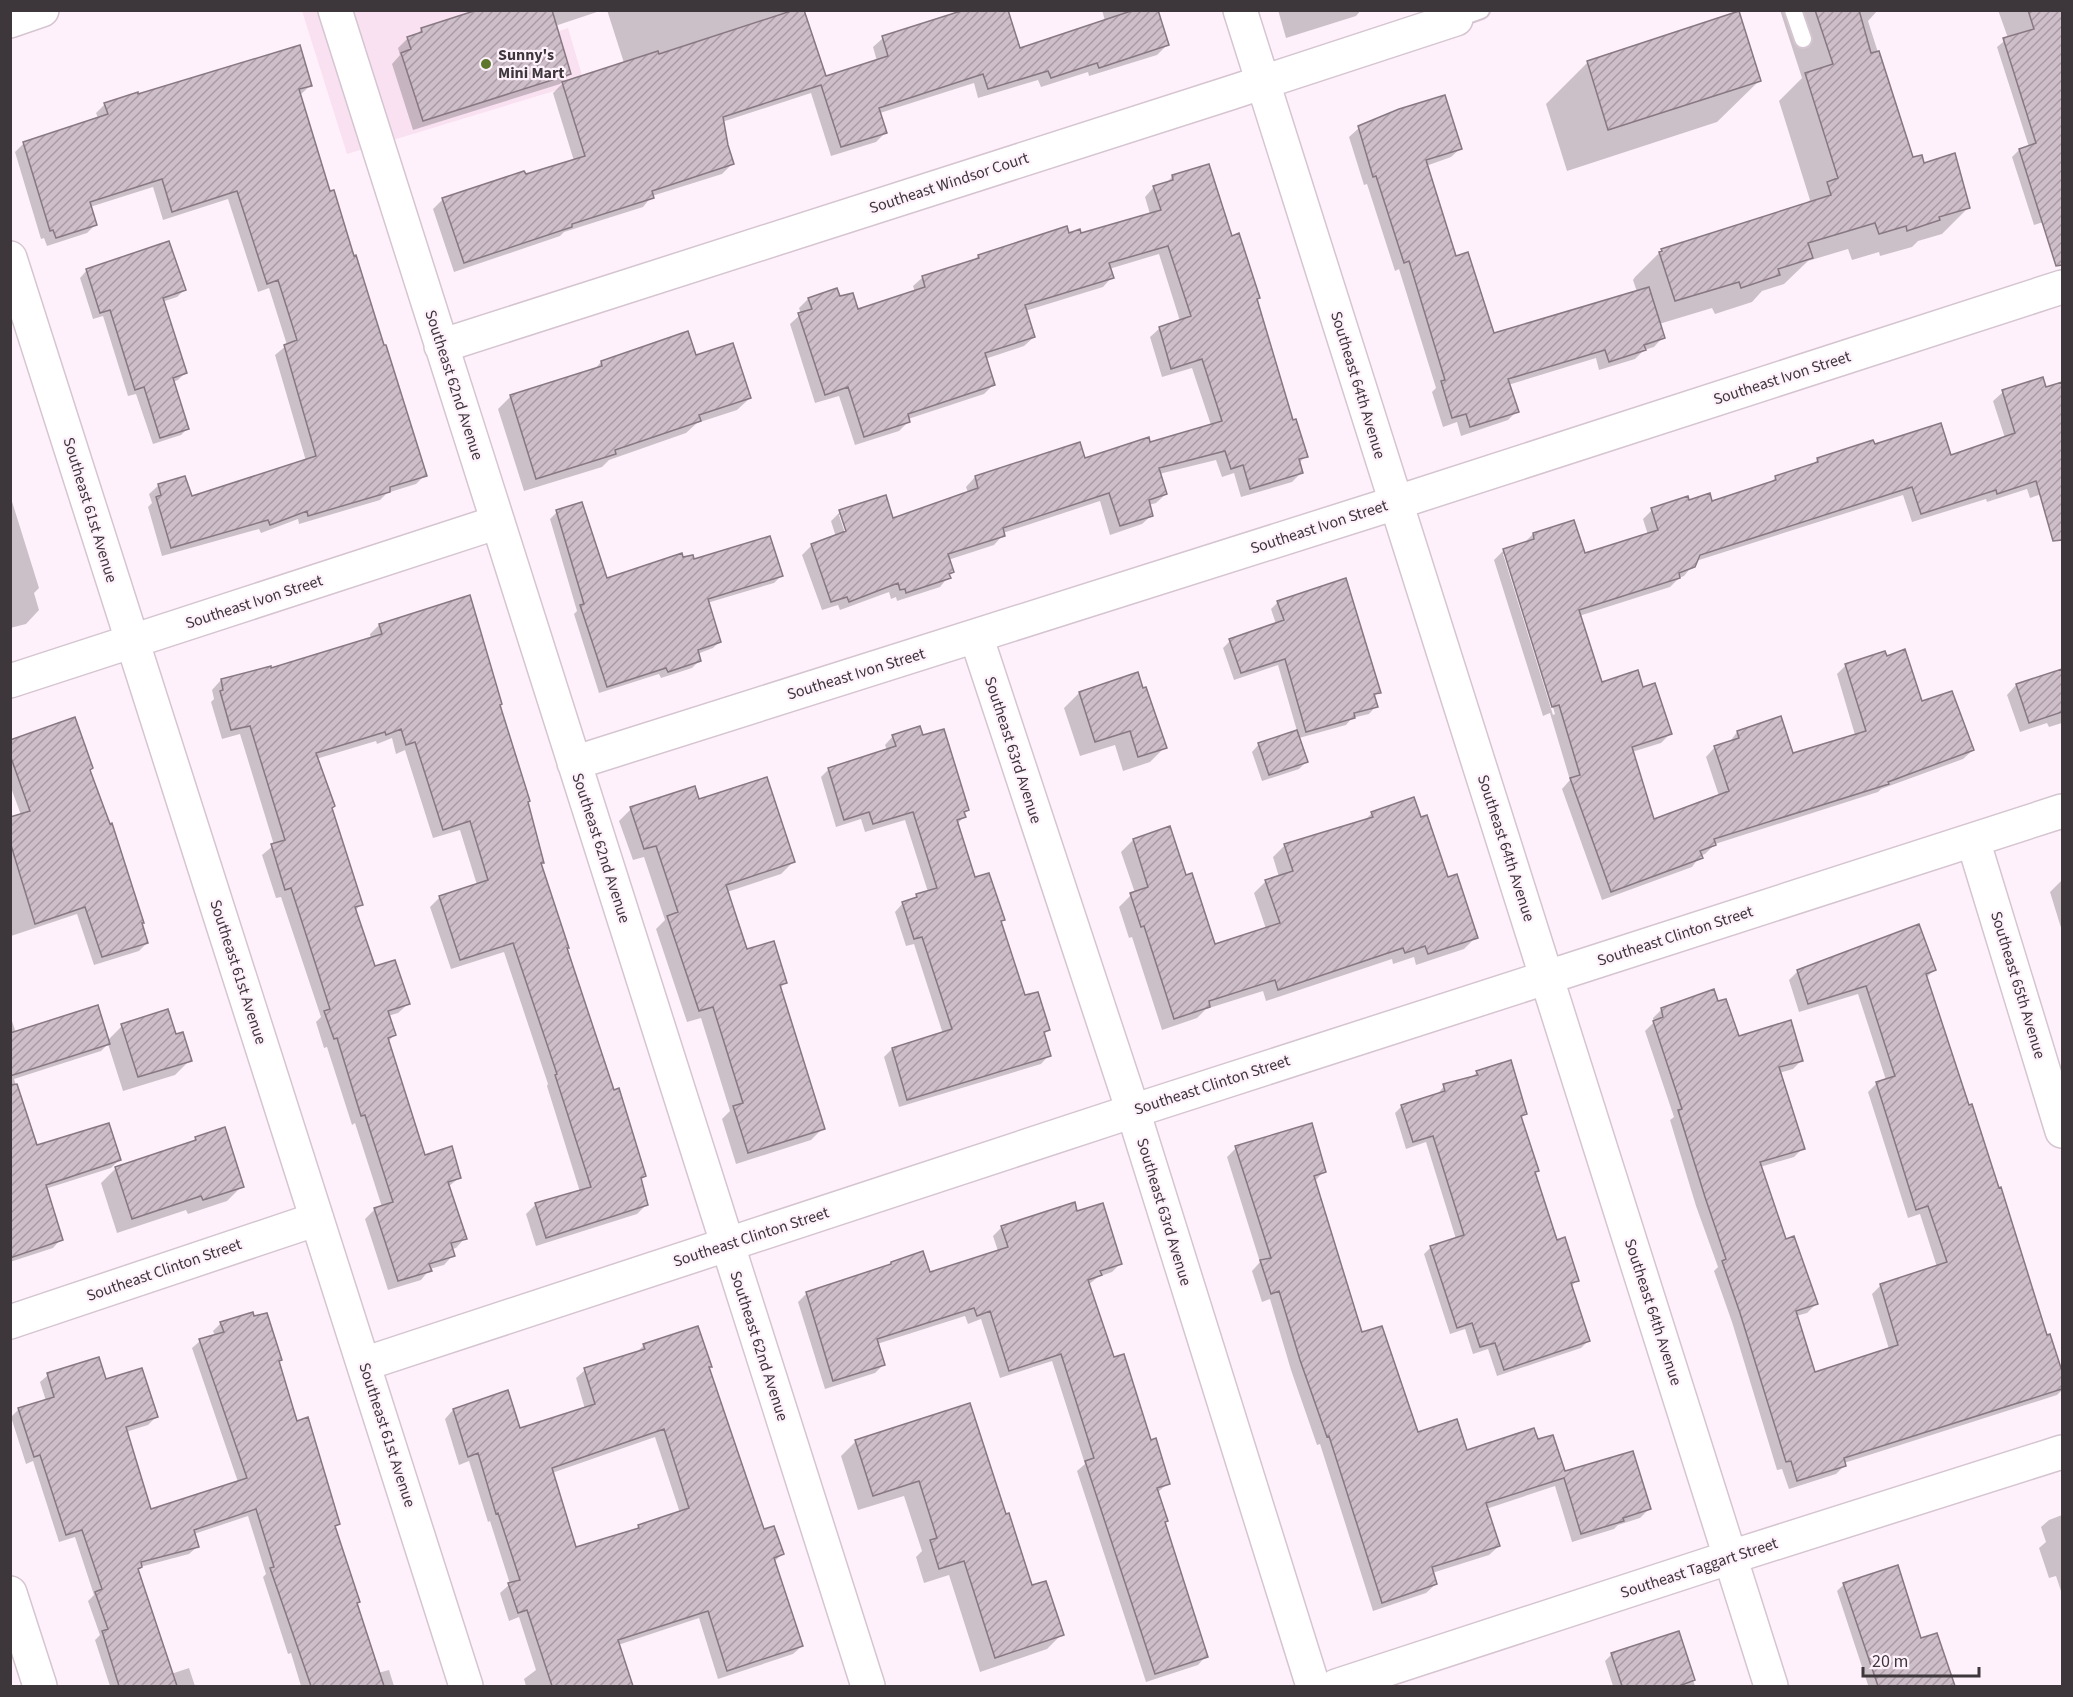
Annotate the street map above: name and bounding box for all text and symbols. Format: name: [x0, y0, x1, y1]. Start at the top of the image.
place label: Sunny's Mini Mart: [498, 44, 565, 84]
marker: Sunny's Mini Mart: [479, 57, 493, 71]
street label: Southeast Windsor Court: [866, 147, 1032, 219]
street label: Southeast 62nd Avenue: [419, 307, 489, 463]
street label: Southeast 64th Avenue: [1325, 308, 1391, 462]
street label: Southeast Ivon Street: [1711, 345, 1854, 411]
street label: Southeast 61st Avenue: [57, 435, 123, 585]
street label: Southeast Ivon Street: [1248, 494, 1391, 560]
street label: Southeast Ivon Street: [183, 569, 326, 635]
street label: Southeast Ivon Street: [784, 642, 928, 705]
street label: Southeast 63rd Avenue: [979, 674, 1047, 826]
street label: Southeast 62nd Avenue: [566, 770, 636, 926]
street label: Southeast 64th Avenue: [1472, 772, 1540, 924]
street label: Southeast 61st Avenue: [204, 897, 272, 1047]
street label: Southeast Clinton Street: [1594, 900, 1756, 972]
street label: Southeast 65th Avenue: [1985, 908, 2051, 1062]
street label: Southeast Clinton Street: [1131, 1049, 1293, 1121]
street label: Southeast 63rd Avenue: [1131, 1135, 1197, 1289]
street label: Southeast Clinton Street: [670, 1201, 832, 1273]
street label: Southeast Clinton Street: [84, 1233, 245, 1307]
street label: Southeast 64th Avenue: [1619, 1236, 1687, 1388]
street label: Southeast 62nd Avenue: [724, 1268, 794, 1424]
street label: Southeast 61st Avenue: [353, 1360, 421, 1510]
street label: Southeast Taggart Street: [1617, 1532, 1781, 1604]
scale bar: [1863, 1640, 1978, 1678]
text: 20 m: [1872, 1649, 1908, 1674]

